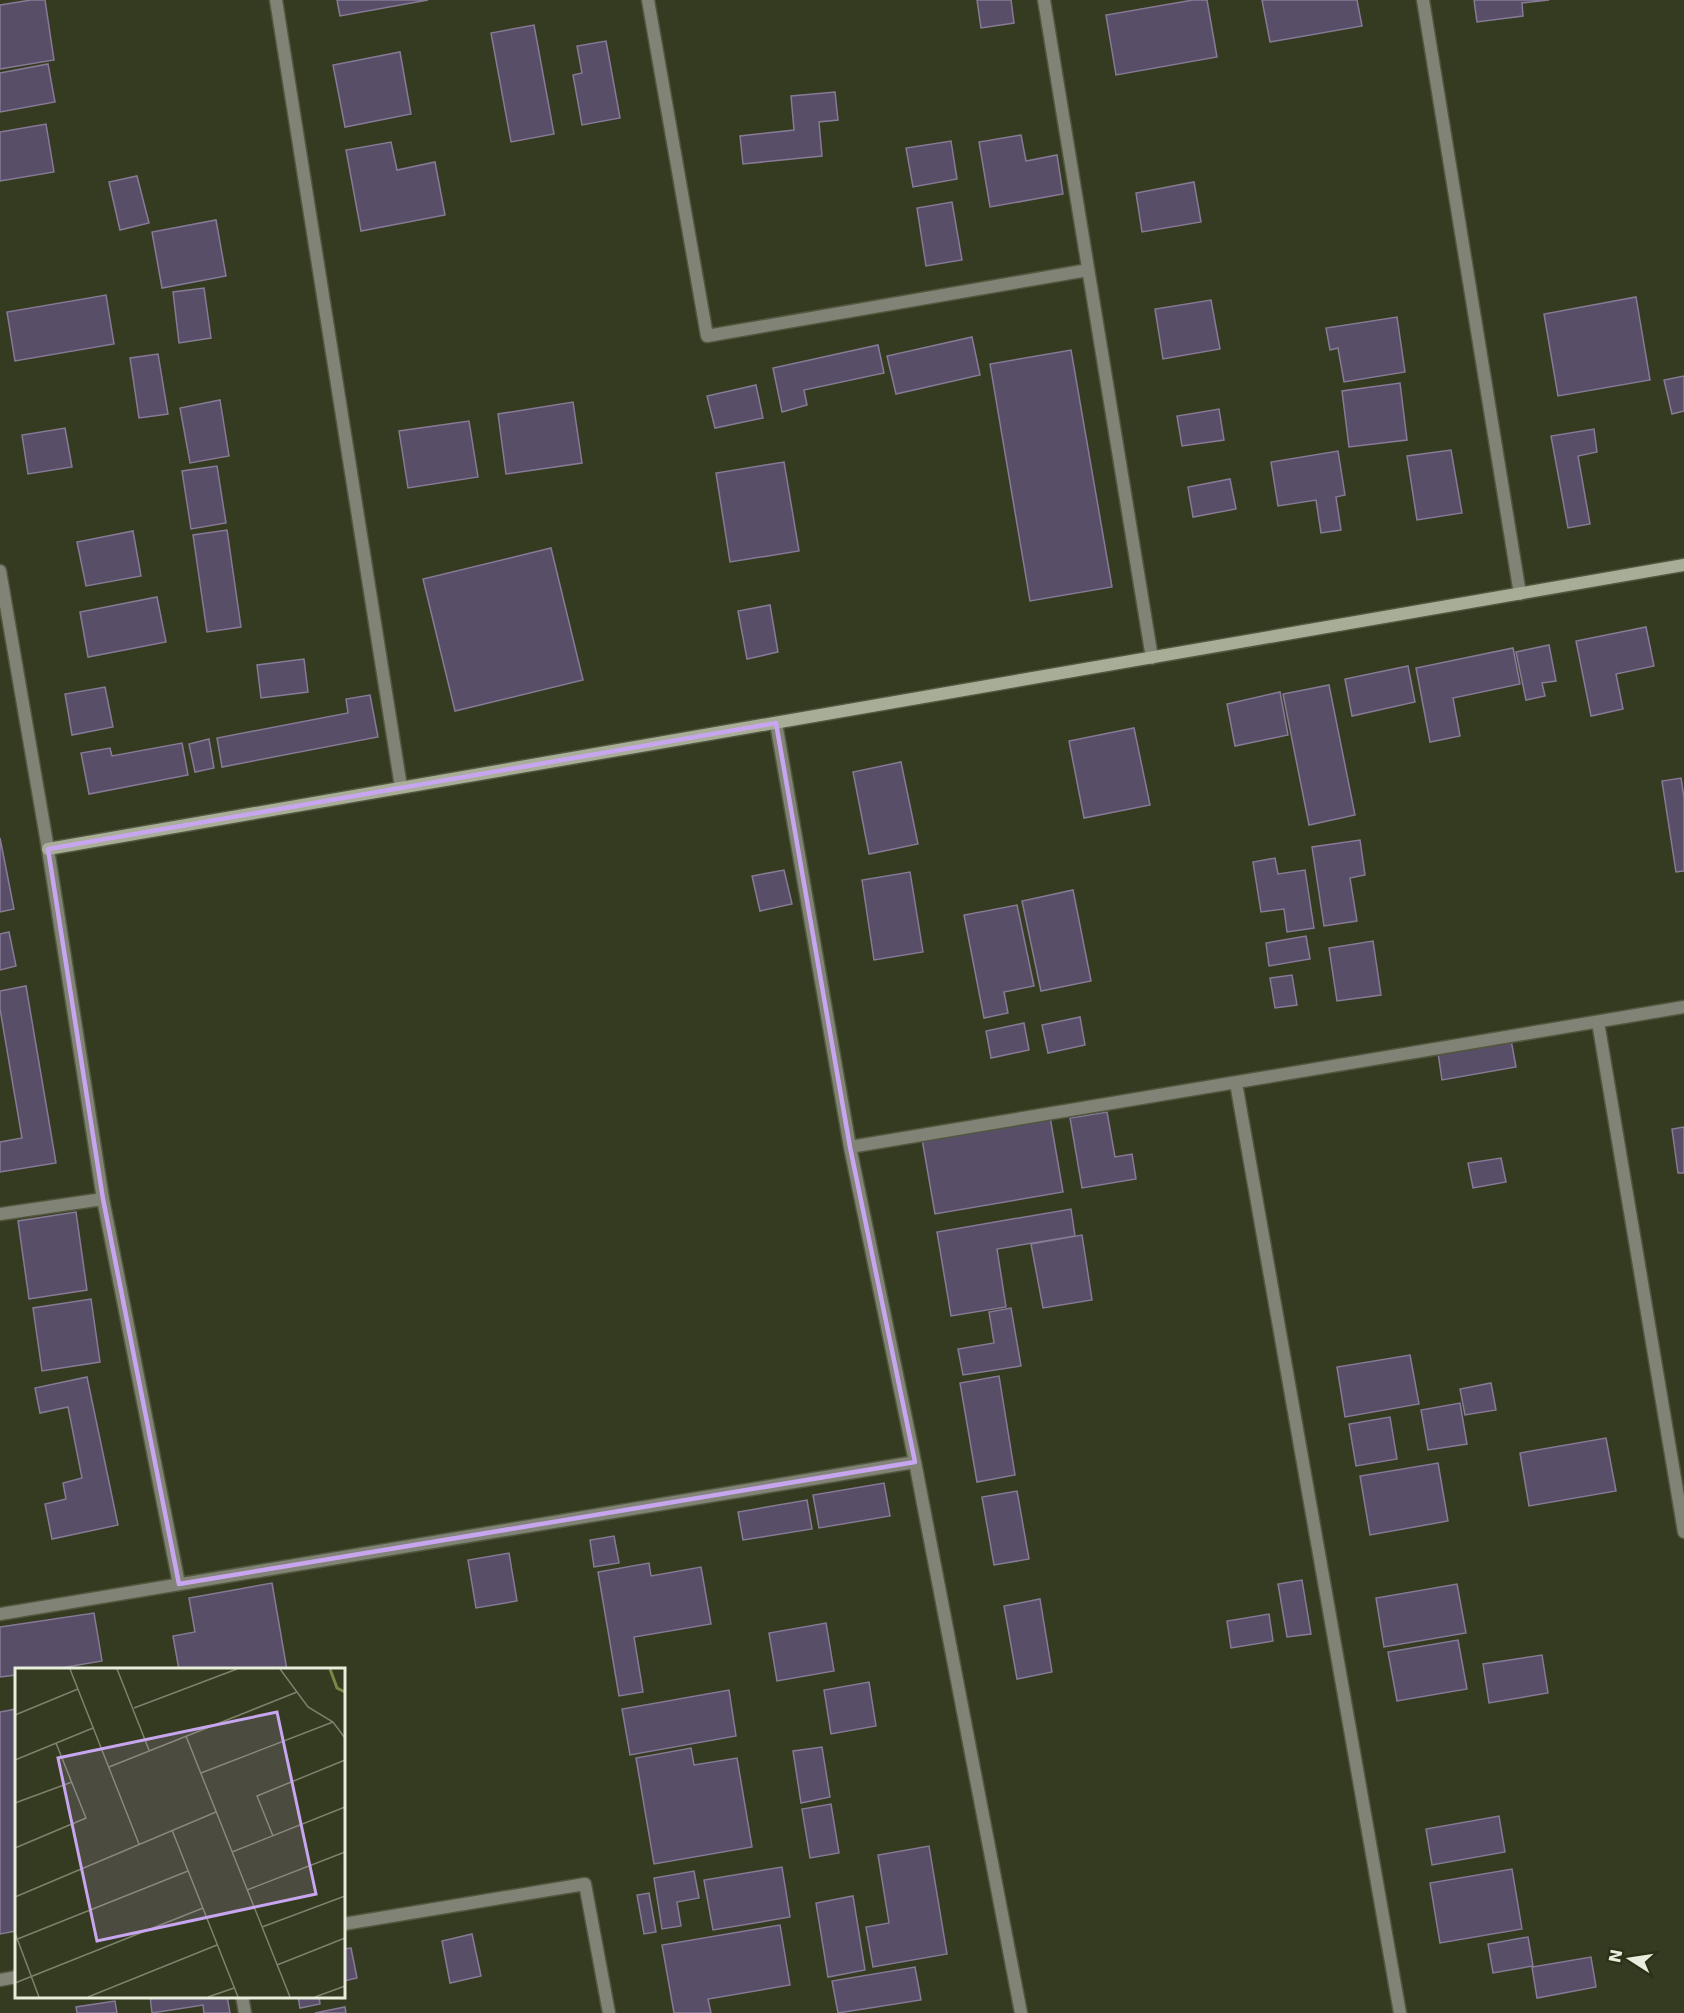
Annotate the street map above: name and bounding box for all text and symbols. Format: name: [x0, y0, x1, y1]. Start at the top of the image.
inset map: [15, 1668, 345, 1998]
north arrow: [1600, 1929, 1660, 1989]
text: N: [1605, 1947, 1627, 1965]

